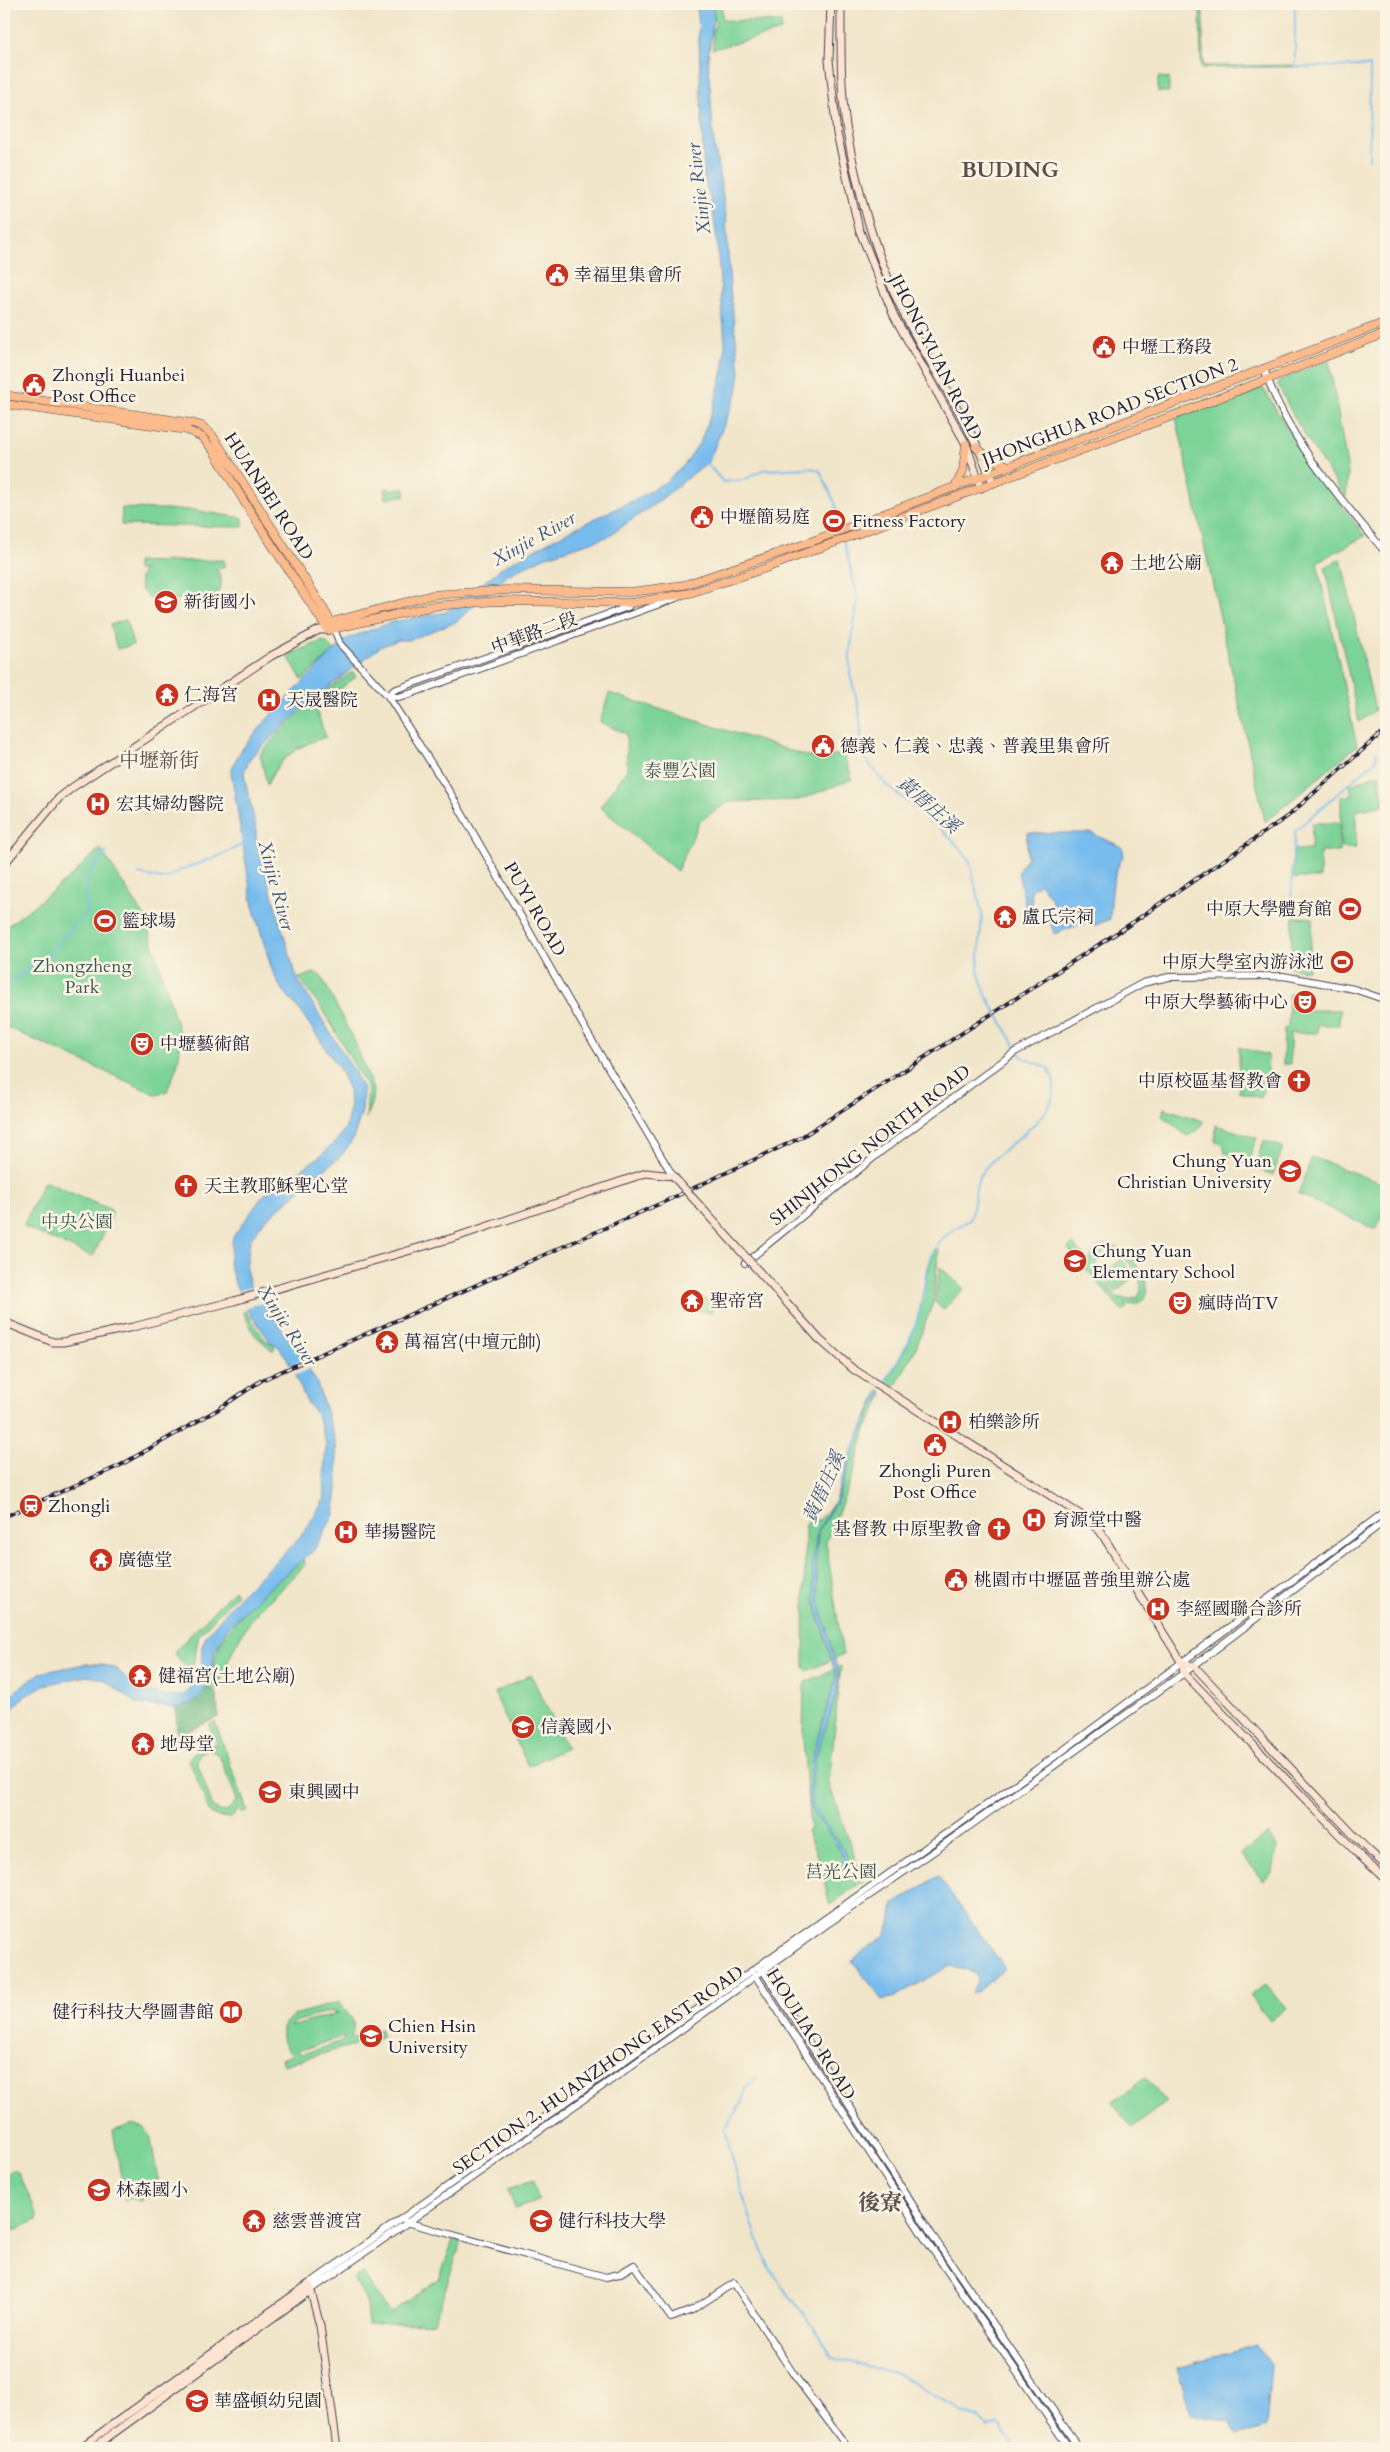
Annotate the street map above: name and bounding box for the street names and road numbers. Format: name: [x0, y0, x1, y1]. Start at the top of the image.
street label: JHONGYUAN ROAD: [882, 267, 988, 444]
street label: JHONGHUA ROAD SECTION 2: [976, 352, 1242, 474]
street label: HUANBEI ROAD: [218, 428, 319, 565]
street label: 中華路二段: [488, 606, 581, 661]
street label: PUYI ROAD: [497, 857, 572, 961]
street label: SHINJHONG NORTH ROAD: [765, 1059, 976, 1232]
street label: SECTION 2, HUANZHONG EAST ROAD: [448, 1960, 749, 2181]
street label: HOULIAO ROAD: [760, 1964, 861, 2105]

